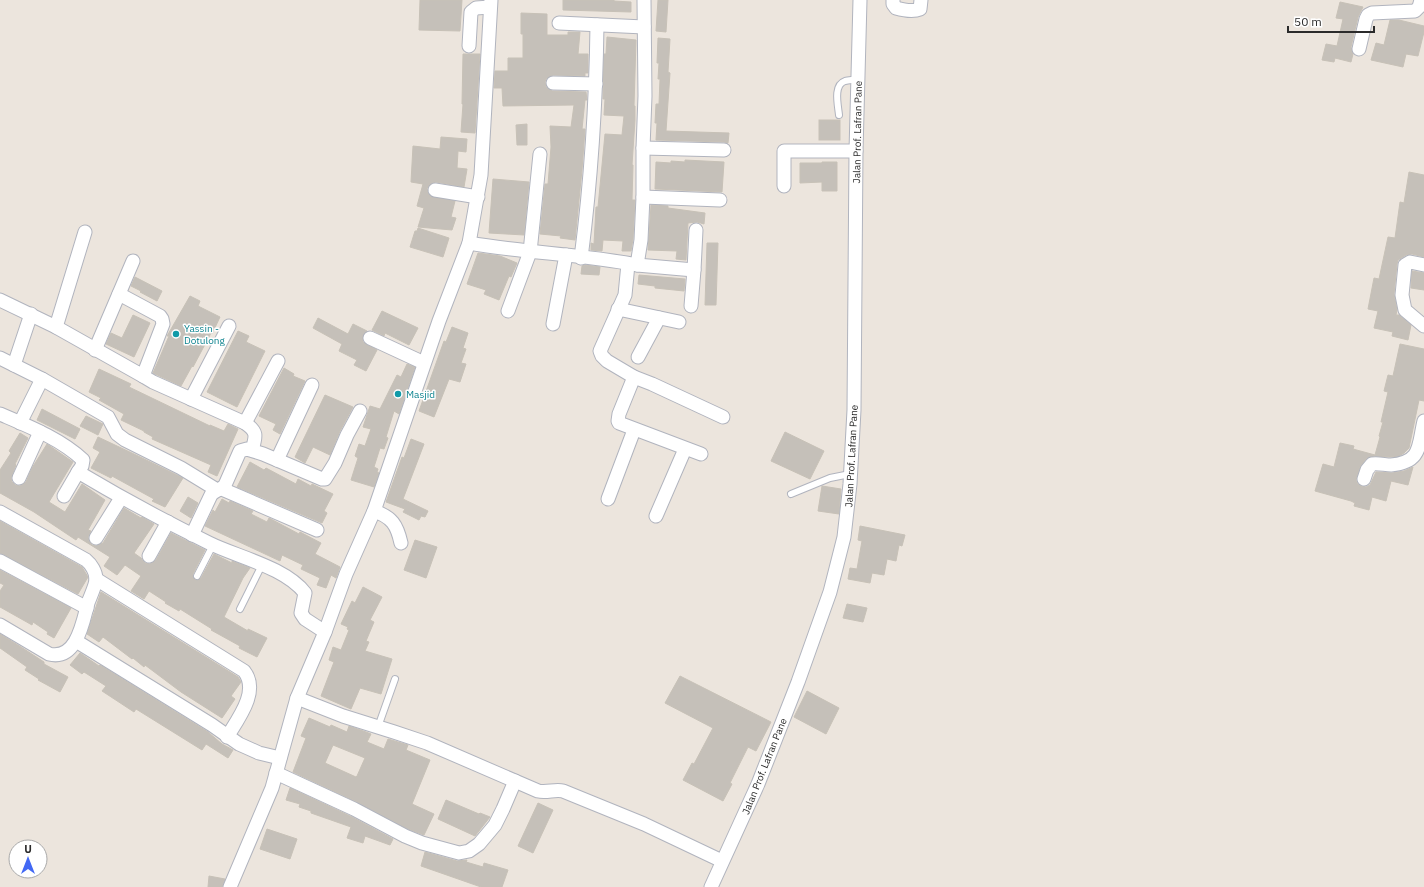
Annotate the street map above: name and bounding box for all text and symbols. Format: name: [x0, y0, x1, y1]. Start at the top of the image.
scale bar: [1288, 8, 1374, 34]
text: 50 m: [1294, 14, 1322, 29]
street label: Jalan Prof. Lafran Pane: [850, 80, 865, 183]
place label: Yassin - Dotulong: [184, 322, 225, 347]
marker: Yassin - Dotulong: [171, 329, 181, 339]
place label: Masjid: [406, 388, 435, 401]
marker: Masjid: [393, 389, 403, 399]
street label: Jalan Prof. Lafran Pane: [842, 404, 861, 508]
street label: Jalan Prof. Lafran Pane: [739, 716, 790, 816]
north arrow: [8, 839, 48, 879]
text: U: [24, 842, 32, 856]

